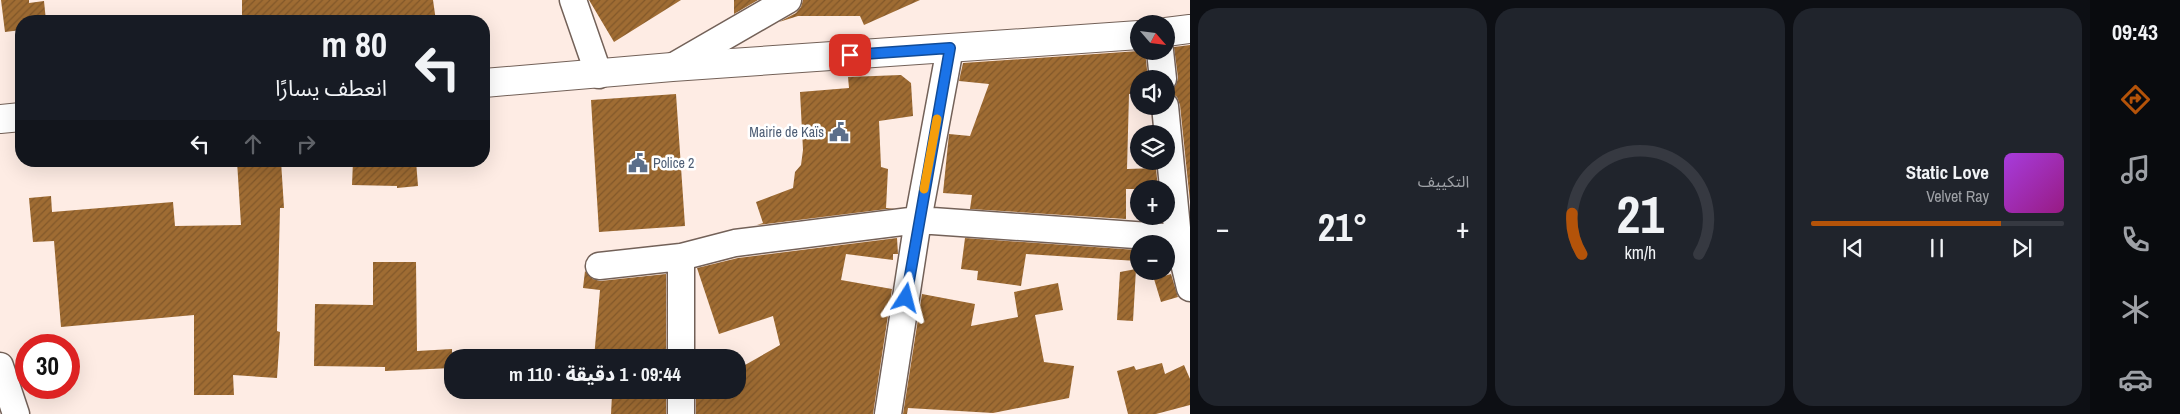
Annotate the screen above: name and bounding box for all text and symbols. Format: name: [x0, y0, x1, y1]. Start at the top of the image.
north arrow: [1130, 15, 1175, 60]
map controls: [1130, 15, 1175, 280]
text: 09:43: [2112, 17, 2158, 47]
text: 80 m: [322, 21, 387, 68]
pin: [829, 34, 871, 76]
icon: left: [405, 35, 470, 100]
icon: arrive: [836, 41, 864, 69]
button: sound: [1130, 70, 1175, 115]
text: انعطف يسارًا: [275, 73, 387, 103]
icon: directions: [2118, 82, 2153, 117]
public building icon: Mairie de Kaïs: [828, 121, 850, 143]
place label: Mairie de Kaïs: [749, 123, 824, 141]
button: layers: [1130, 125, 1175, 170]
icon: left: [186, 130, 214, 158]
icon: ahead: [239, 130, 267, 158]
icon: right: [292, 130, 320, 158]
public building icon: Police 2: [627, 152, 649, 174]
icon: music: [2118, 152, 2153, 187]
place label: Police 2: [653, 154, 694, 172]
text: Static Love: [1906, 159, 1989, 185]
text: التكييف: [1418, 170, 1469, 192]
text: 21: [1616, 179, 1664, 249]
button: +: [1130, 180, 1175, 225]
text: Velvet Ray: [1926, 185, 1989, 207]
text: 21°: [1318, 202, 1368, 253]
text: −: [1216, 209, 1229, 247]
text: +: [1456, 209, 1469, 247]
icon: phone: [2118, 222, 2153, 257]
icon: previous: [1839, 234, 1867, 262]
icon: pause: [1923, 234, 1951, 262]
icon: next: [2008, 234, 2036, 262]
button: −: [1130, 235, 1175, 280]
text: km/h: [1624, 241, 1656, 265]
position arrow: [879, 271, 931, 323]
icon: climate: [2118, 292, 2153, 327]
speed limit sign: 30: [15, 334, 80, 399]
text: 09:44 · 1 دقيقة · 110 m: [509, 361, 681, 387]
icon: car: [2118, 362, 2153, 397]

